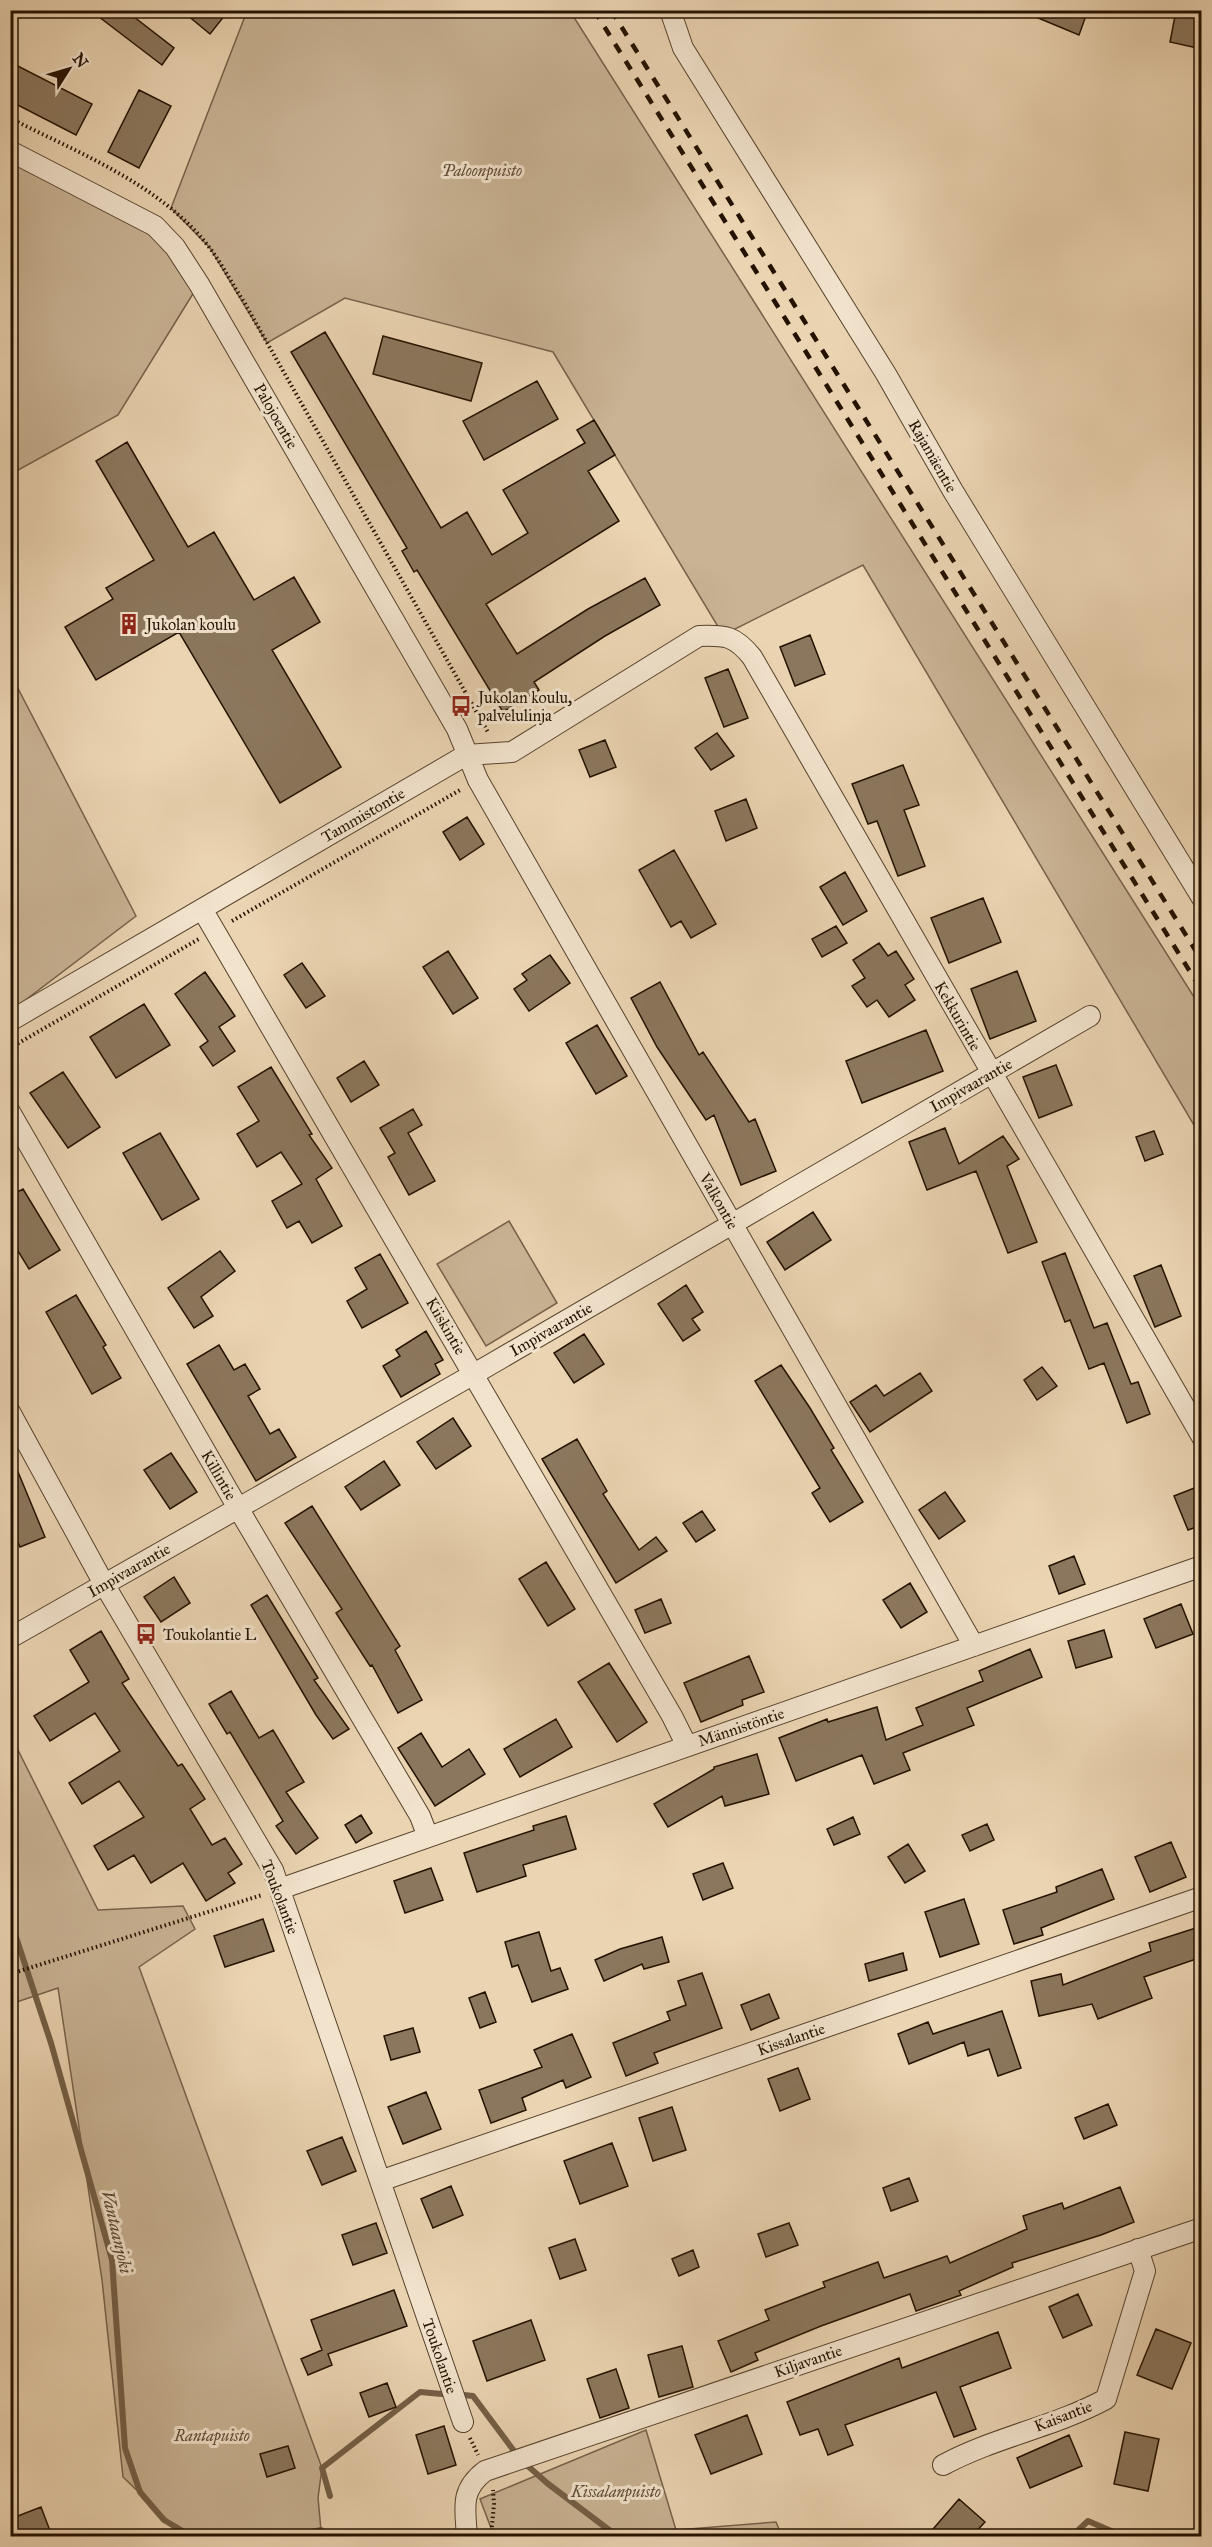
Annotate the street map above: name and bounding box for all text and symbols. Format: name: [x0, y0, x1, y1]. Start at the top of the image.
north arrow: [39, 39, 99, 99]
text: N: [69, 49, 93, 72]
park label: Paloonpuisto: [442, 161, 522, 181]
street label: Palojoentie: [250, 380, 302, 452]
street label: Rajamäentie: [905, 416, 962, 496]
building icon: Jukolan koulu: [117, 612, 141, 636]
place label: Jukolan koulu: [144, 615, 236, 635]
place label: Jukolan koulu, palvelulinja: [476, 688, 572, 725]
bus stop icon: Jukolan koulu, palvelulinja: [449, 694, 473, 718]
street label: Tammistontie: [318, 783, 408, 846]
street label: Kekkurintie: [931, 978, 986, 1054]
street label: Impivaarantie: [927, 1054, 1016, 1116]
street label: Valkontie: [695, 1169, 743, 1233]
street label: Kiiskintie: [422, 1294, 470, 1358]
street label: Impivaarantie: [507, 1298, 596, 1360]
street label: Killintie: [197, 1447, 241, 1503]
street label: Impivaarantie: [85, 1539, 174, 1601]
bus stop icon: Toukolantie L: [134, 1622, 158, 1646]
place label: Toukolantie L: [163, 1625, 256, 1644]
street label: Männistöntie: [695, 1703, 787, 1751]
street label: Toukolantie: [257, 1857, 303, 1937]
street label: Kissalantie: [755, 2018, 828, 2059]
water label: Vantaanjoki: [97, 2188, 137, 2276]
street label: Toukolantie: [418, 2316, 462, 2396]
street label: Kiljavantie: [772, 2340, 845, 2381]
street label: Kaisantie: [1031, 2396, 1095, 2436]
park label: Rantapuisto: [173, 2426, 250, 2446]
park label: Kissalanpuisto: [570, 2482, 661, 2502]

